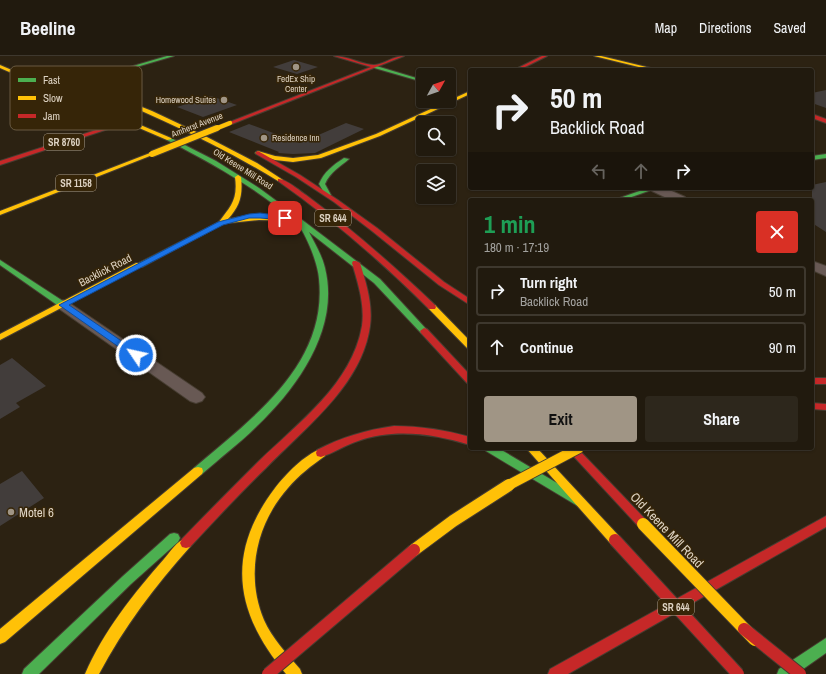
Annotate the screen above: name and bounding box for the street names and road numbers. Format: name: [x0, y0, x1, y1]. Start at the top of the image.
street label: Amherst Avenue: [169, 110, 224, 141]
road number: SR 8760: [44, 134, 84, 150]
street label: Old Keene Mill Road: [211, 146, 275, 192]
road number: SR 1158: [56, 175, 96, 191]
road number: SR 644: [315, 210, 351, 226]
street label: Backlick Road: [76, 251, 134, 289]
street label: Old Keene Mill Road: [627, 489, 707, 571]
road number: SR 644: [658, 599, 694, 615]

